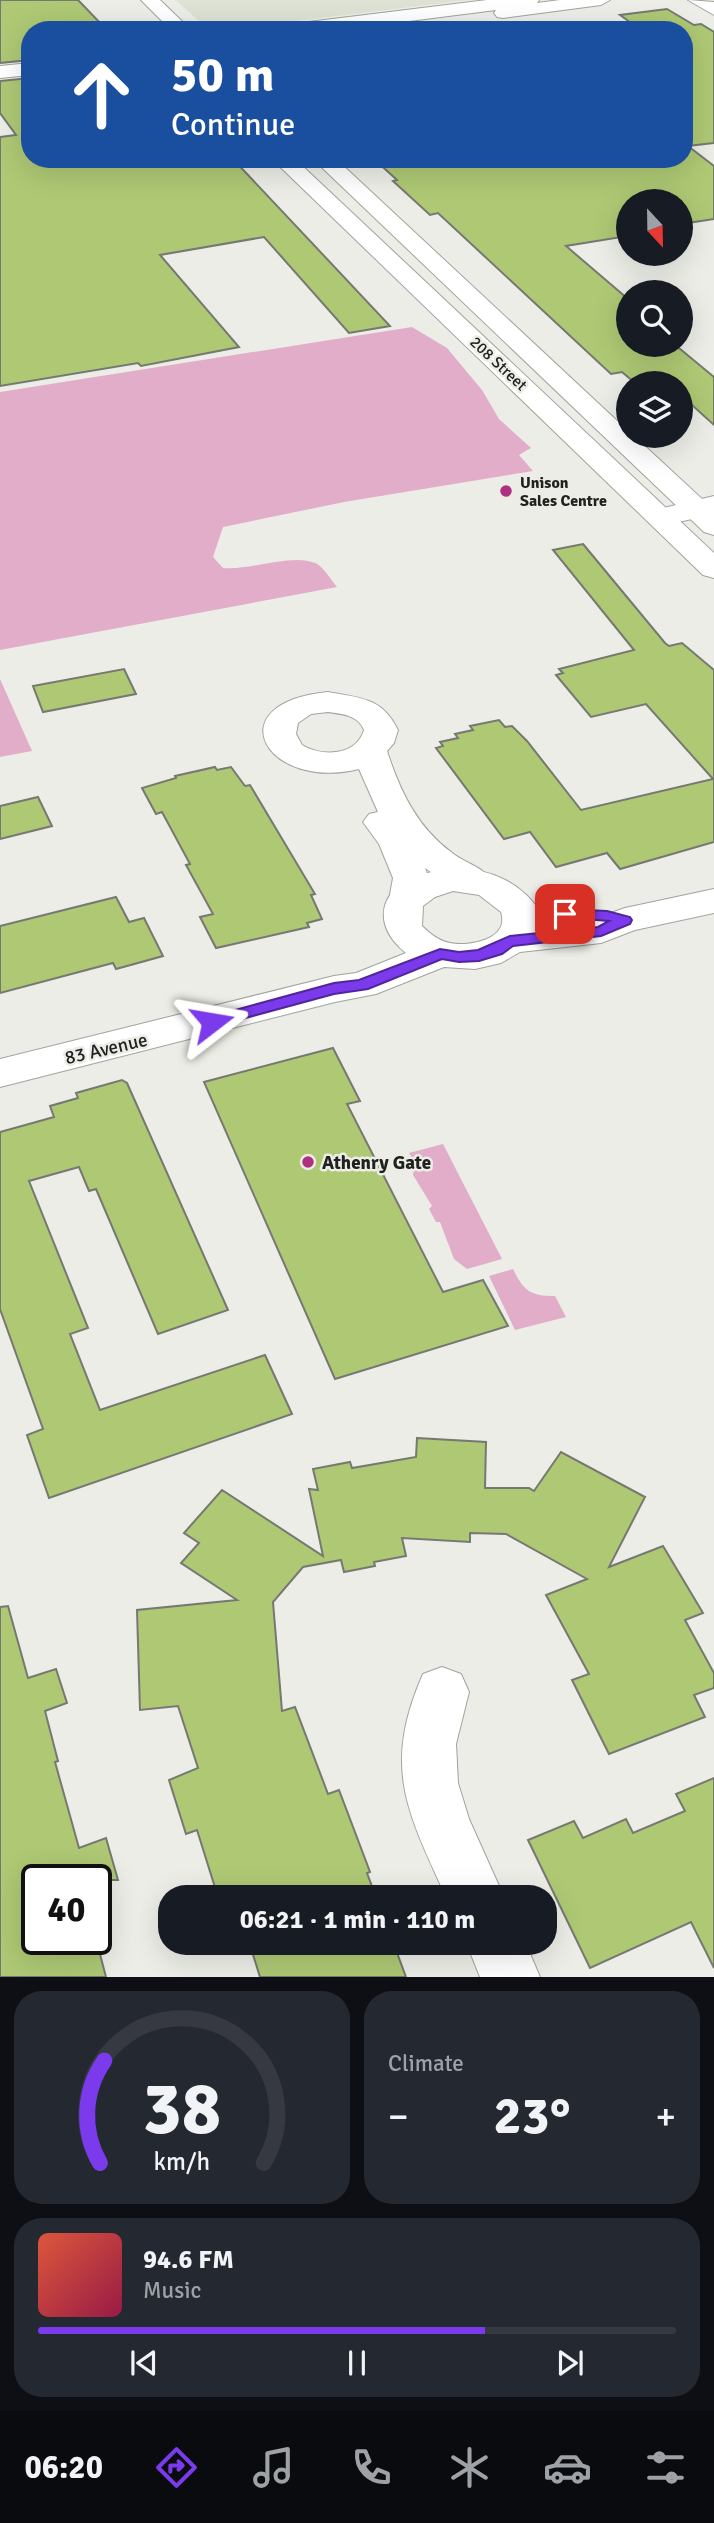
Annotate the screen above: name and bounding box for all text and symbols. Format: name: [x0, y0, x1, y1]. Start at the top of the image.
text: 50 m: [171, 45, 274, 105]
icon: ahead: [56, 49, 147, 140]
text: Continue: [171, 105, 295, 144]
north arrow: [616, 189, 693, 266]
map controls: [616, 189, 693, 448]
button: search: [616, 280, 693, 357]
street label: 208 Street: [465, 332, 531, 396]
button: layers: [616, 371, 693, 448]
place label: Unison Sales Centre: [520, 473, 607, 511]
marker: Unison Sales Centre: [498, 483, 514, 499]
pin: [535, 884, 595, 944]
icon: arrive: [546, 895, 584, 933]
position arrow: [175, 985, 249, 1059]
street label: 83 Avenue: [63, 1028, 150, 1070]
place label: Athenry Gate: [322, 1151, 431, 1175]
marker: Athenry Gate: [300, 1154, 316, 1170]
speed limit sign: 40: [21, 1864, 112, 1955]
text: 06:21 · 1 min · 110 m: [240, 1904, 475, 1936]
text: Climate: [388, 2049, 464, 2078]
text: 38: [143, 2066, 221, 2155]
text: 23°: [494, 2084, 570, 2148]
text: −: [388, 2093, 409, 2140]
text: +: [655, 2093, 676, 2140]
text: km/h: [154, 2146, 210, 2177]
text: 94.6 FM: [143, 2244, 234, 2276]
text: Music: [143, 2276, 201, 2305]
icon: previous: [125, 2344, 163, 2382]
icon: pause: [338, 2344, 376, 2382]
icon: next: [551, 2344, 589, 2382]
icon: directions: [152, 2443, 201, 2492]
icon: music: [249, 2443, 298, 2492]
icon: phone: [347, 2443, 396, 2492]
icon: climate: [445, 2443, 494, 2492]
icon: car: [543, 2443, 592, 2492]
icon: filters: [641, 2443, 690, 2492]
text: 06:20: [24, 2448, 103, 2487]

